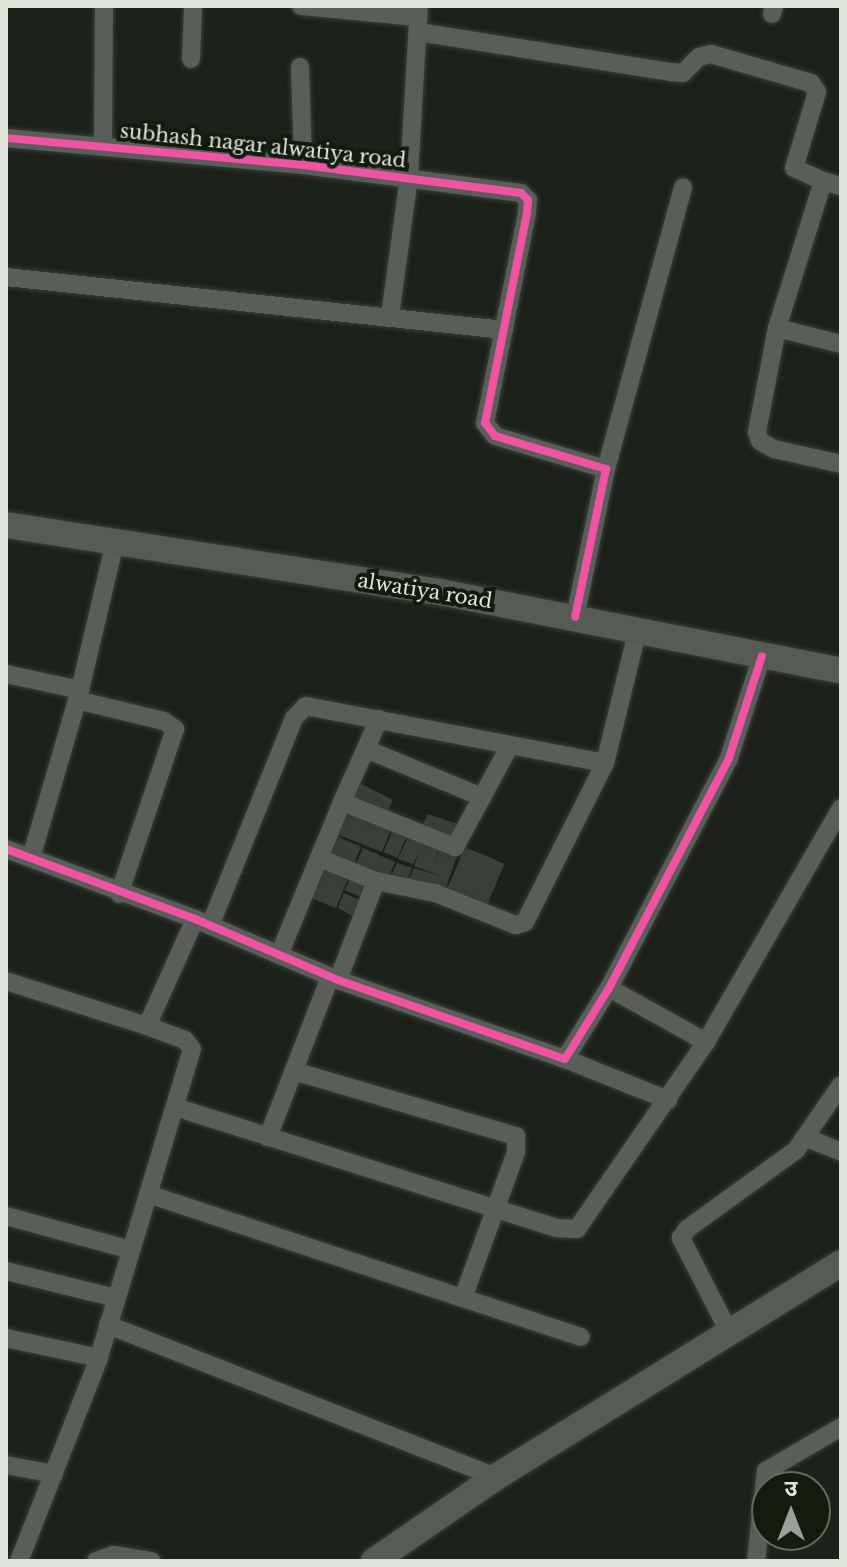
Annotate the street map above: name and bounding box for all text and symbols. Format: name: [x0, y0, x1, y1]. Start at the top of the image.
street label: subhash nagar alwatiya road: [118, 119, 408, 173]
street label: alwatiya road: [356, 569, 494, 613]
north arrow: [751, 1471, 831, 1551]
text: उ: [785, 1475, 797, 1502]

